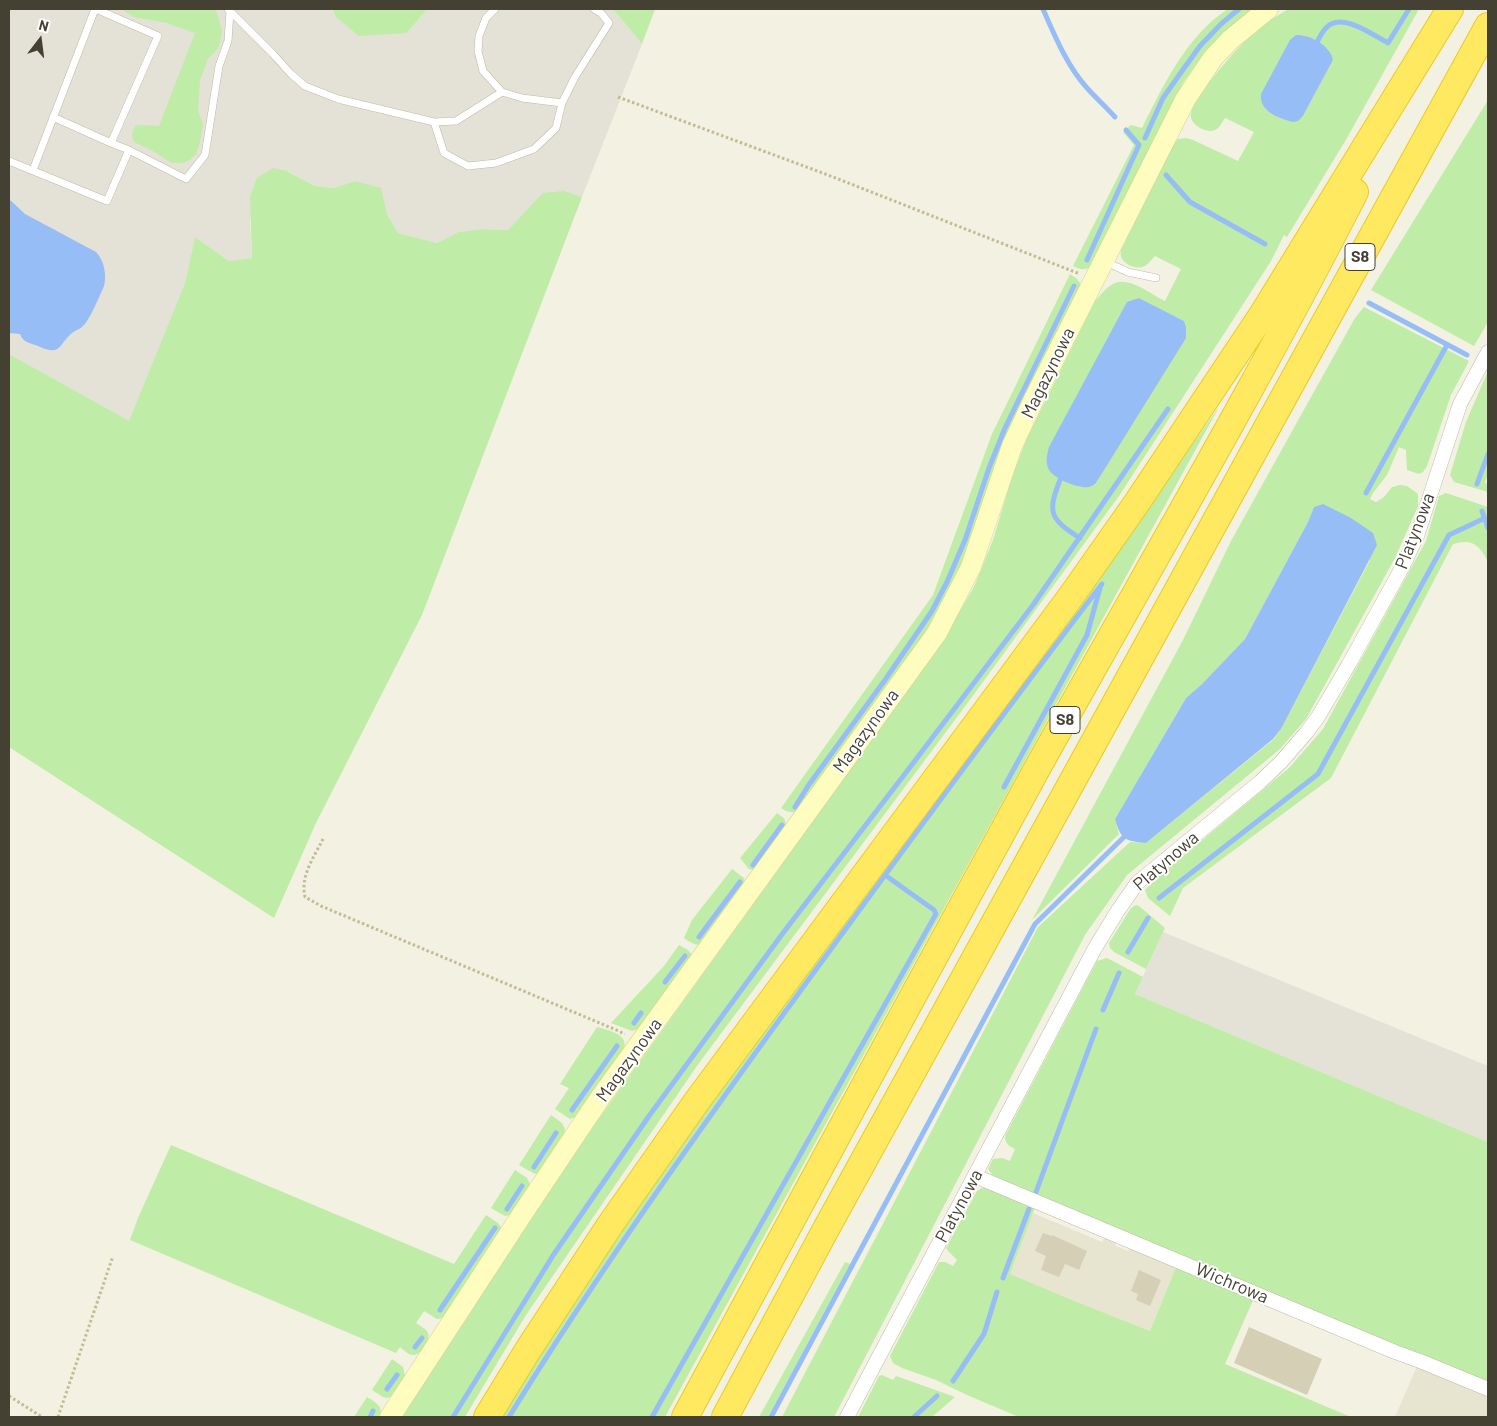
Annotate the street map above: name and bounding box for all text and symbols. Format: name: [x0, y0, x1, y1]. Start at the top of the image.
north arrow: [15, 15, 65, 65]
text: N: [37, 16, 51, 34]
road number: S8: [1345, 243, 1375, 270]
street label: Magazynowa: [1017, 324, 1079, 422]
street label: Platynowa: [1391, 490, 1439, 572]
street label: Magazynowa: [828, 685, 904, 777]
road number: S8: [1050, 706, 1080, 734]
street label: Platynowa: [1129, 827, 1203, 895]
street label: Magazynowa: [591, 1014, 667, 1106]
street label: Platynowa: [931, 1166, 987, 1246]
street label: Wichrowa: [1192, 1258, 1272, 1308]

